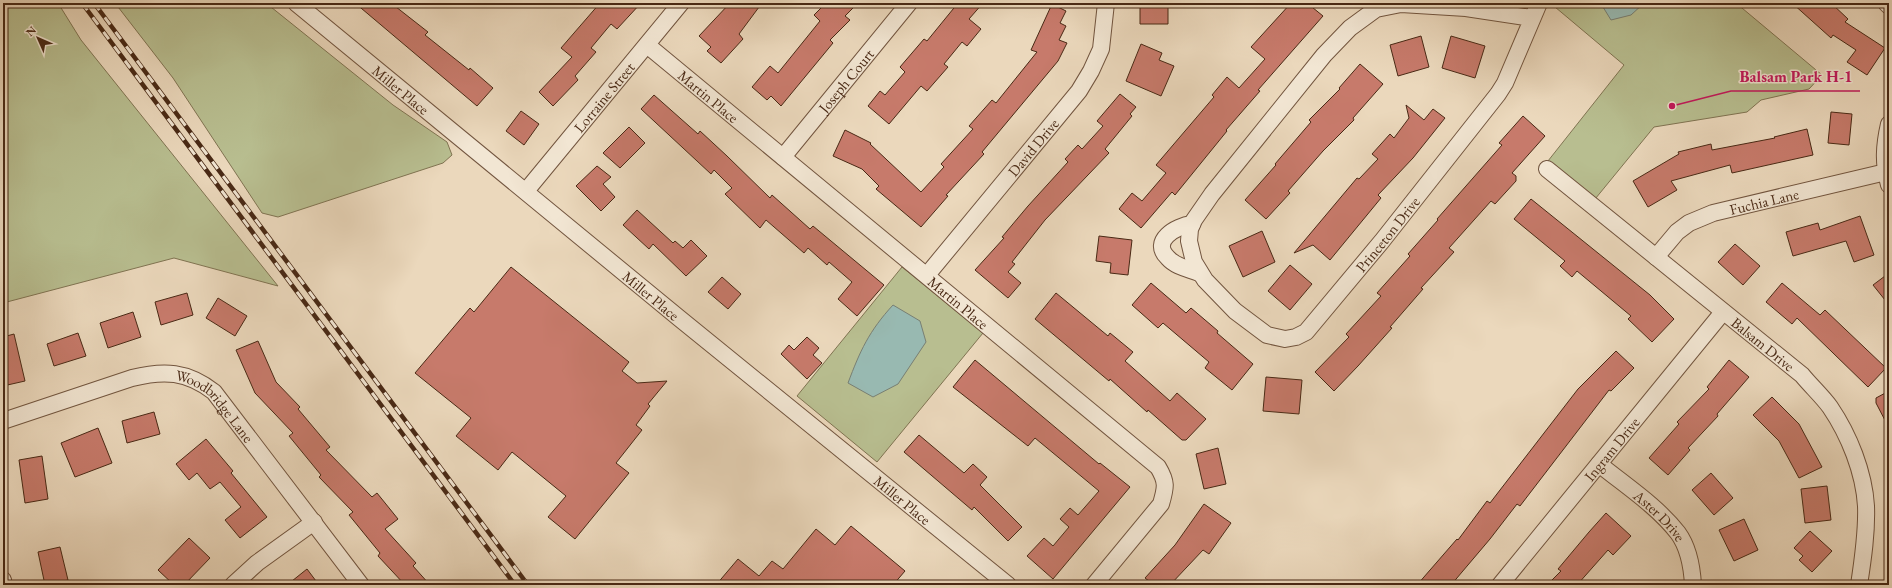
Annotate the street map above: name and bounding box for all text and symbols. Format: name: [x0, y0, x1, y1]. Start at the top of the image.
north arrow: [18, 18, 58, 58]
text: N: [23, 23, 39, 39]
street label: Joseph Court: [813, 44, 878, 118]
street label: Lorraine Street: [569, 58, 638, 136]
street label: Miller Place: [369, 60, 433, 118]
callout: Balsam Park H-1: [1731, 63, 1860, 91]
street label: Martin Place: [674, 65, 743, 127]
text: Balsam Park H-1: [1740, 66, 1852, 87]
street label: David Drive: [1003, 114, 1062, 180]
street label: Fuchia Lane: [1727, 184, 1801, 218]
street label: Princeton Drive: [1351, 192, 1423, 276]
street label: Miller Place: [619, 266, 684, 324]
street label: Martin Place: [924, 272, 993, 333]
street label: Balsam Drive: [1728, 312, 1799, 375]
street label: Woodbridge Lane: [174, 365, 258, 446]
street label: Ingram Drive: [1580, 413, 1643, 485]
street label: Miller Place: [870, 471, 935, 528]
street label: Aster Drive: [1629, 485, 1690, 545]

